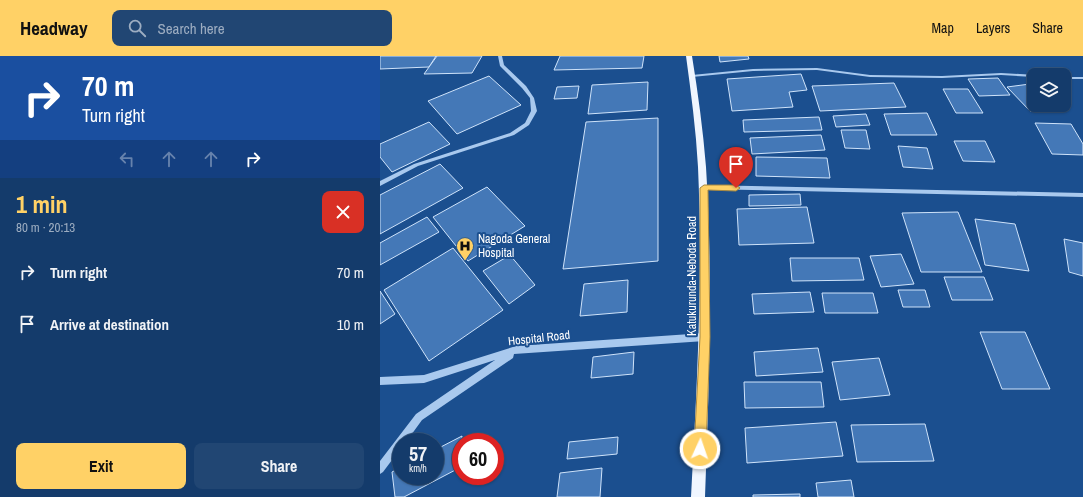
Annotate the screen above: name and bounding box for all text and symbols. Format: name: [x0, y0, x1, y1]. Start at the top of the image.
search box: [112, 10, 392, 46]
text: Headway: [20, 15, 88, 41]
icon: search: [126, 17, 148, 39]
text: Search here: [158, 18, 225, 39]
text: Map: [932, 19, 954, 37]
text: Layers: [976, 19, 1010, 37]
text: Share: [1032, 19, 1063, 37]
text: 70 m: [82, 67, 134, 105]
map controls: [1027, 68, 1071, 112]
button: layers: [1027, 68, 1071, 112]
icon: right: [16, 72, 68, 124]
text: Turn right: [82, 103, 145, 128]
pin: [719, 147, 753, 188]
icon: left: [116, 148, 138, 170]
icon: ahead: [158, 148, 180, 170]
icon: ahead: [200, 148, 222, 170]
icon: right: [242, 148, 264, 170]
icon: arrive: [725, 153, 747, 175]
text: 1 min: [16, 188, 67, 220]
button: close: [322, 191, 364, 233]
street label: Katukurunda-Neboda Road: [684, 216, 700, 336]
text: 80 m · 20:13: [16, 219, 75, 236]
place label: Nagoda General Hospital: [478, 231, 550, 261]
hospital icon: Nagoda General Hospital: [455, 236, 475, 261]
icon: right: [16, 261, 38, 283]
text: Turn right: [50, 262, 107, 283]
text: 70 m: [337, 262, 364, 283]
icon: arrive: [16, 313, 38, 335]
text: Arrive at destination: [50, 314, 169, 335]
text: 10 m: [337, 314, 364, 335]
street label: Hospital Road: [507, 327, 571, 349]
position arrow: [679, 428, 721, 470]
speed limit sign: 60: [452, 433, 504, 485]
text: 57: [409, 440, 427, 467]
button: Exit: [16, 443, 186, 489]
button: Share: [194, 443, 364, 489]
text: km/h: [409, 462, 427, 475]

